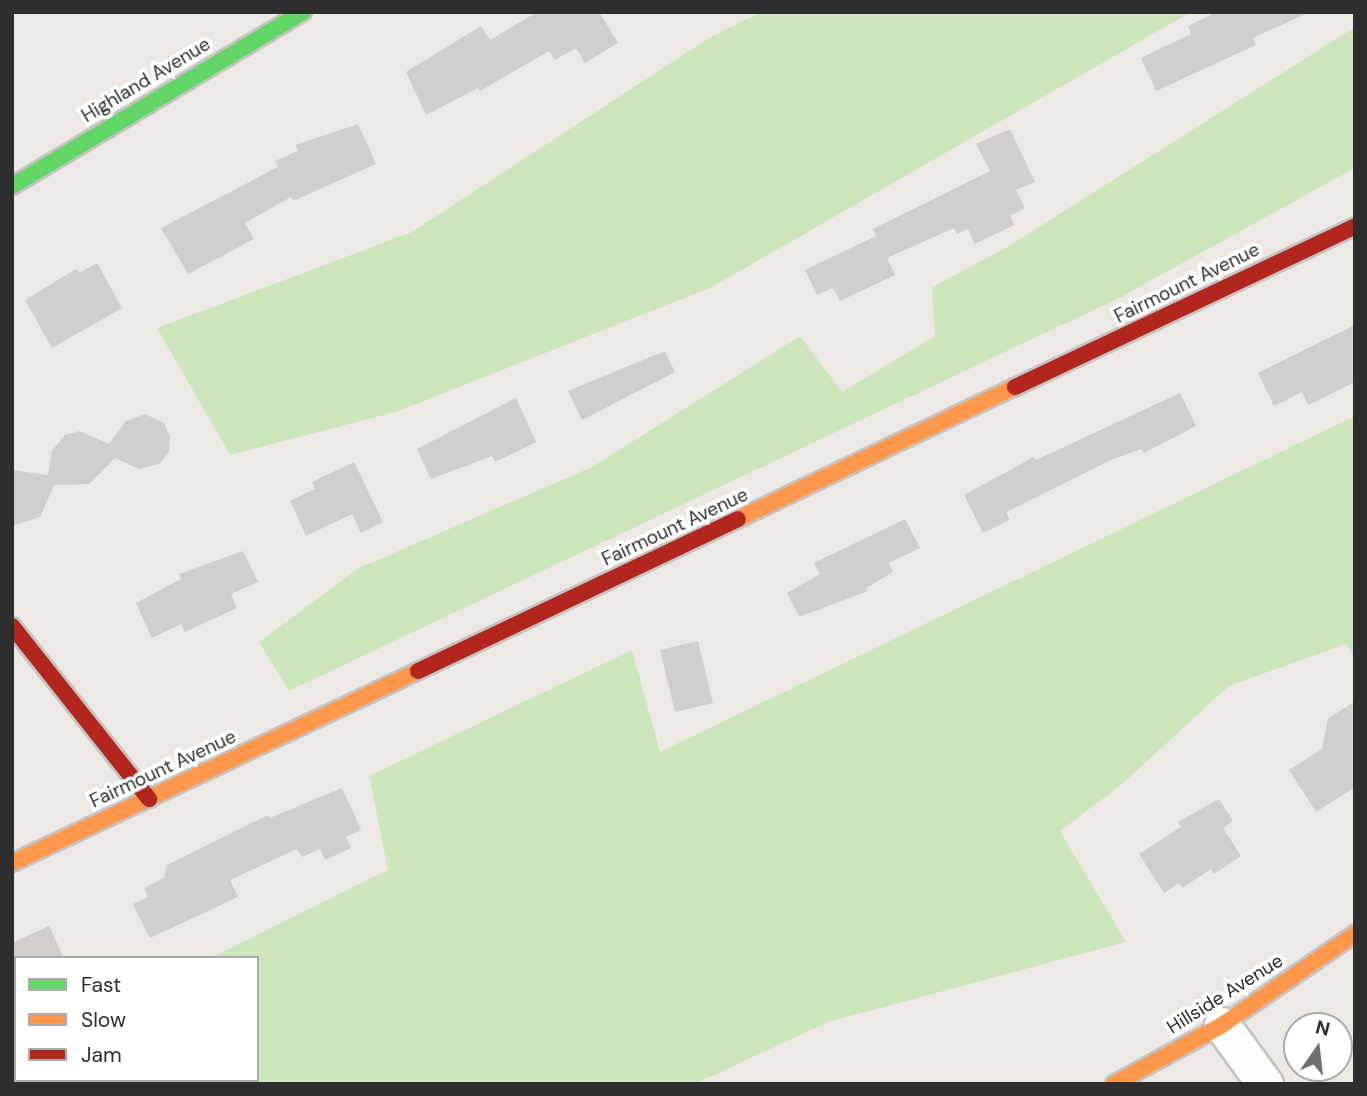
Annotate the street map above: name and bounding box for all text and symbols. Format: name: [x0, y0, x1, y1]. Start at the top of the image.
street label: Highland Avenue: [78, 33, 214, 127]
street label: Fairmount Avenue: [1111, 238, 1263, 328]
street label: Fairmount Avenue: [598, 483, 752, 571]
street label: Fairmount Avenue: [86, 725, 240, 813]
street label: Hillside Avenue: [1163, 949, 1287, 1039]
legend: [14, 956, 259, 1082]
text: Fast: [81, 971, 121, 999]
text: Slow: [81, 1006, 126, 1034]
north arrow: [1283, 1012, 1353, 1082]
text: N: [1313, 1014, 1332, 1042]
text: Jam: [81, 1041, 122, 1069]

